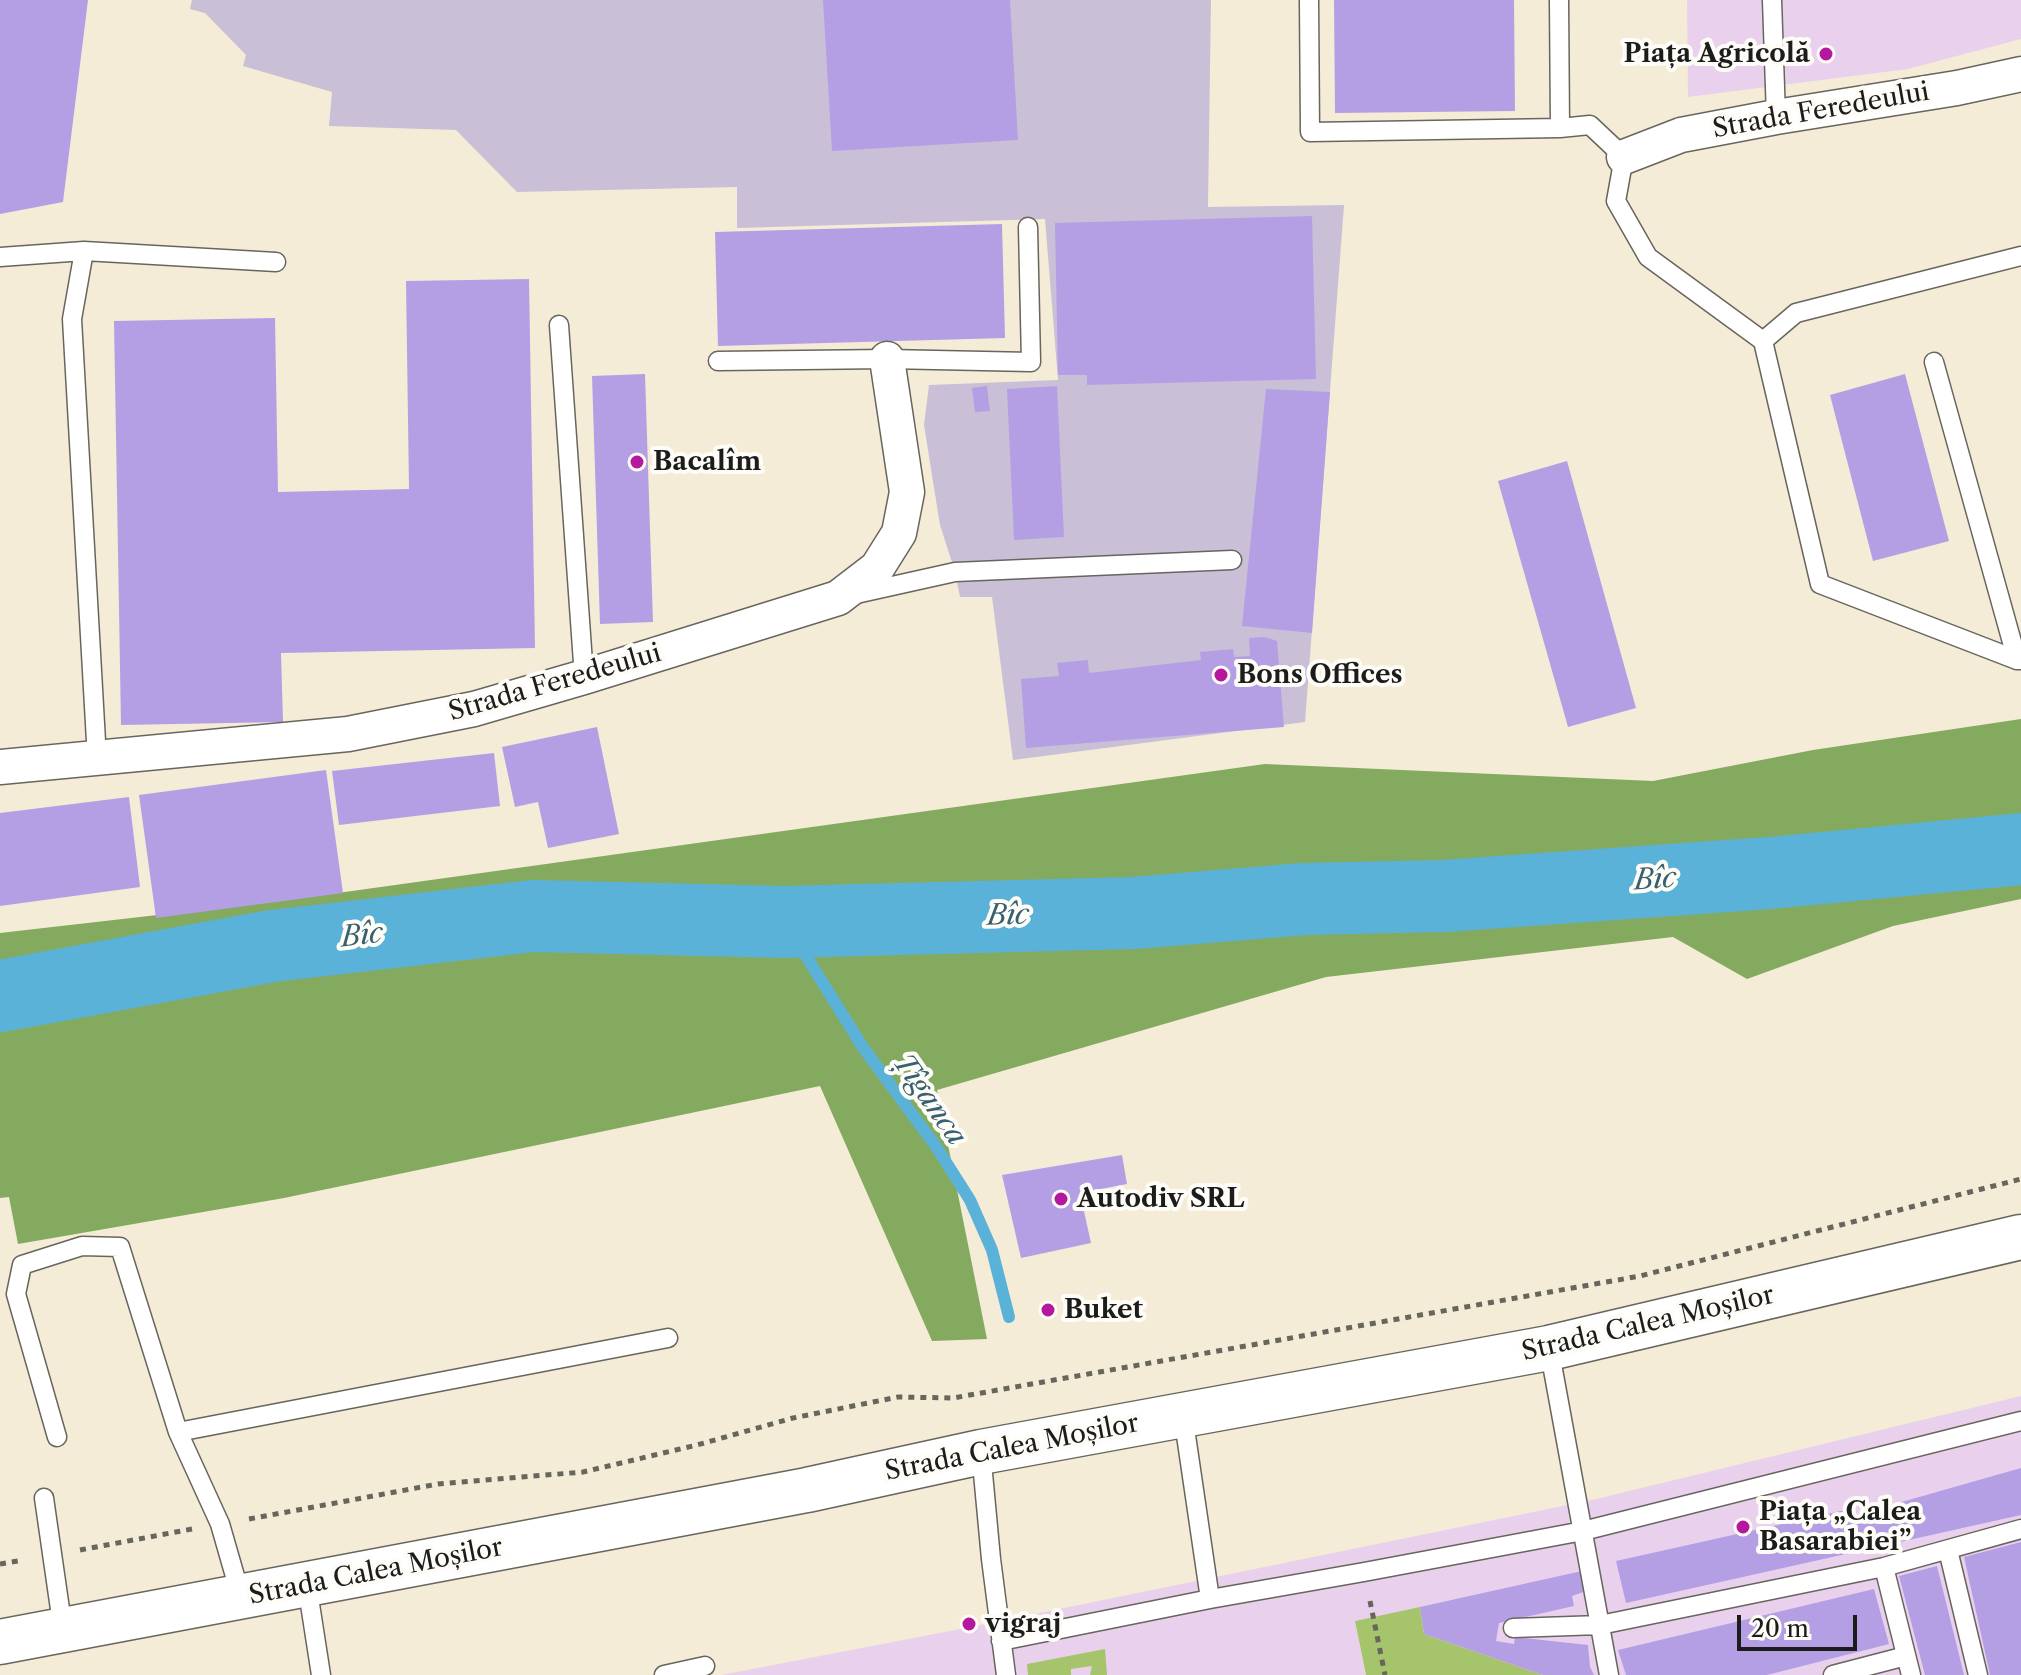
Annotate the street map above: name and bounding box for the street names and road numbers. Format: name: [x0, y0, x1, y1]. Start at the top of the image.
street label: Strada Feredeului: [1710, 77, 1932, 145]
street label: Strada Feredeului: [445, 638, 665, 728]
street label: Strada Calea Moșilor: [1519, 1280, 1777, 1368]
street label: Strada Calea Moșilor: [882, 1408, 1142, 1488]
street label: Strada Calea Moșilor: [246, 1532, 506, 1612]

